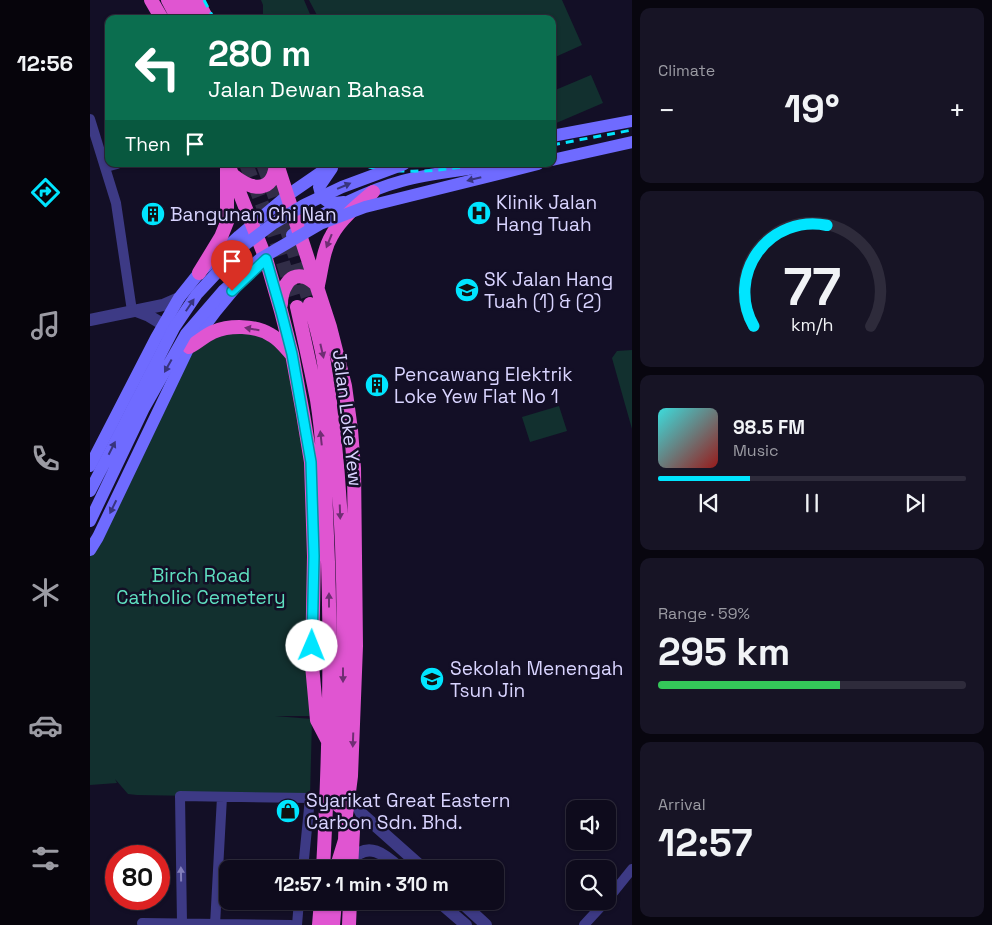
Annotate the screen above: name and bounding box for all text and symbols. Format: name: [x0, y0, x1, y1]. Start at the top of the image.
text: 280 m: [208, 32, 311, 76]
icon: left: [125, 35, 190, 100]
text: 12:56: [17, 49, 73, 77]
text: Climate: [658, 60, 715, 81]
text: Jalan Dewan Bahasa: [208, 75, 424, 103]
text: 19°: [784, 85, 840, 133]
text: −: [658, 92, 675, 128]
text: +: [949, 92, 966, 128]
icon: arrive: [181, 130, 209, 158]
text: Then: [125, 132, 171, 157]
icon: directions: [28, 175, 63, 210]
one-way arrow: [466, 175, 481, 183]
one-way arrow: [337, 182, 351, 190]
place label: Klinik Jalan Hang Tuah: [496, 190, 597, 237]
hospital icon: Klinik Jalan Hang Tuah: [466, 200, 492, 226]
building icon: Bangunan Chi Nan: [140, 201, 166, 227]
place label: Bangunan Chi Nan: [170, 202, 337, 227]
one-way arrow: [325, 234, 333, 248]
pin: [211, 240, 253, 291]
icon: arrive: [218, 247, 246, 275]
text: 77: [783, 254, 841, 320]
place label: SK Jalan Hang Tuah (1) & (2): [484, 267, 613, 314]
school or university icon: SK Jalan Hang Tuah (1) & (2): [454, 277, 480, 303]
one-way arrow: [185, 298, 195, 312]
icon: music: [28, 308, 63, 343]
text: km/h: [791, 313, 833, 336]
one-way arrow: [244, 325, 260, 333]
one-way arrow: [318, 344, 326, 359]
street label: Jalan Loke Yew: [327, 348, 368, 488]
one-way arrow: [164, 359, 172, 374]
place label: Pencawang Elektrik Loke Yew Flat No 1: [394, 362, 572, 409]
building icon: Pencawang Elektrik Loke Yew Flat No 1: [364, 372, 390, 398]
text: 98.5 FM: [733, 415, 805, 440]
one-way arrow: [316, 430, 324, 446]
text: Music: [733, 440, 779, 461]
icon: phone: [28, 441, 63, 476]
one-way arrow: [108, 441, 116, 455]
icon: previous: [695, 489, 723, 517]
icon: pause: [798, 489, 826, 517]
icon: next: [901, 489, 929, 517]
one-way arrow: [108, 499, 117, 514]
one-way arrow: [336, 505, 344, 521]
park label: Birch Road Catholic Cemetery: [116, 563, 286, 610]
icon: climate: [28, 575, 63, 610]
one-way arrow: [325, 592, 333, 608]
text: Range · 59%: [658, 603, 750, 624]
position arrow: [285, 619, 337, 671]
text: 295 km: [658, 628, 790, 676]
place label: Sekolah Menengah Tsun Jin: [450, 656, 623, 703]
school or university icon: Sekolah Menengah Tsun Jin: [419, 666, 445, 692]
one-way arrow: [339, 667, 347, 683]
icon: car: [28, 708, 63, 743]
one-way arrow: [348, 732, 356, 748]
place label: Syarikat Great Eastern Carbon Sdn. Bhd.: [306, 788, 510, 835]
text: Arrival: [658, 794, 706, 815]
shop icon: Syarikat Great Eastern Carbon Sdn. Bhd.: [275, 798, 301, 824]
map controls: [566, 800, 616, 910]
button: sound: [566, 800, 616, 850]
text: 12:57: [658, 819, 752, 867]
icon: filters: [28, 841, 63, 876]
speed limit sign: 80: [105, 845, 170, 910]
button: search: [566, 860, 616, 910]
one-way arrow: [177, 866, 185, 882]
text: 12:57 · 1 min · 310 m: [274, 872, 449, 897]

